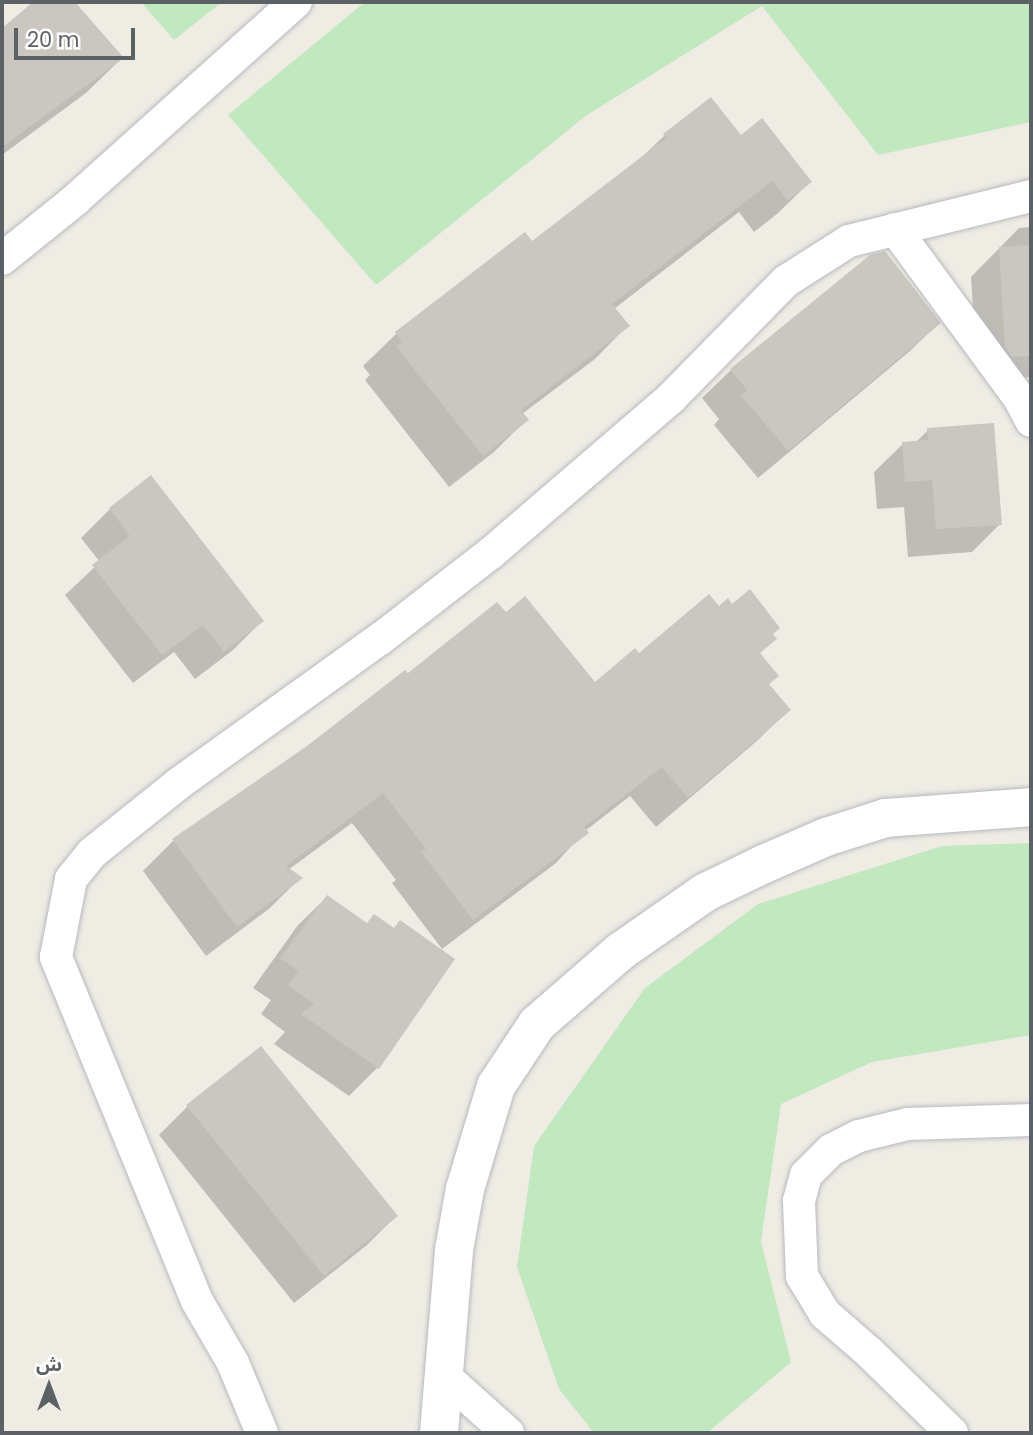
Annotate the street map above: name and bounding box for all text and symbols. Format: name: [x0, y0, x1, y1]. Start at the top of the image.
scale bar: [18, 14, 138, 58]
text: 20 m: [27, 25, 80, 54]
north arrow: [14, 1351, 84, 1421]
text: ش: [36, 1351, 62, 1378]

